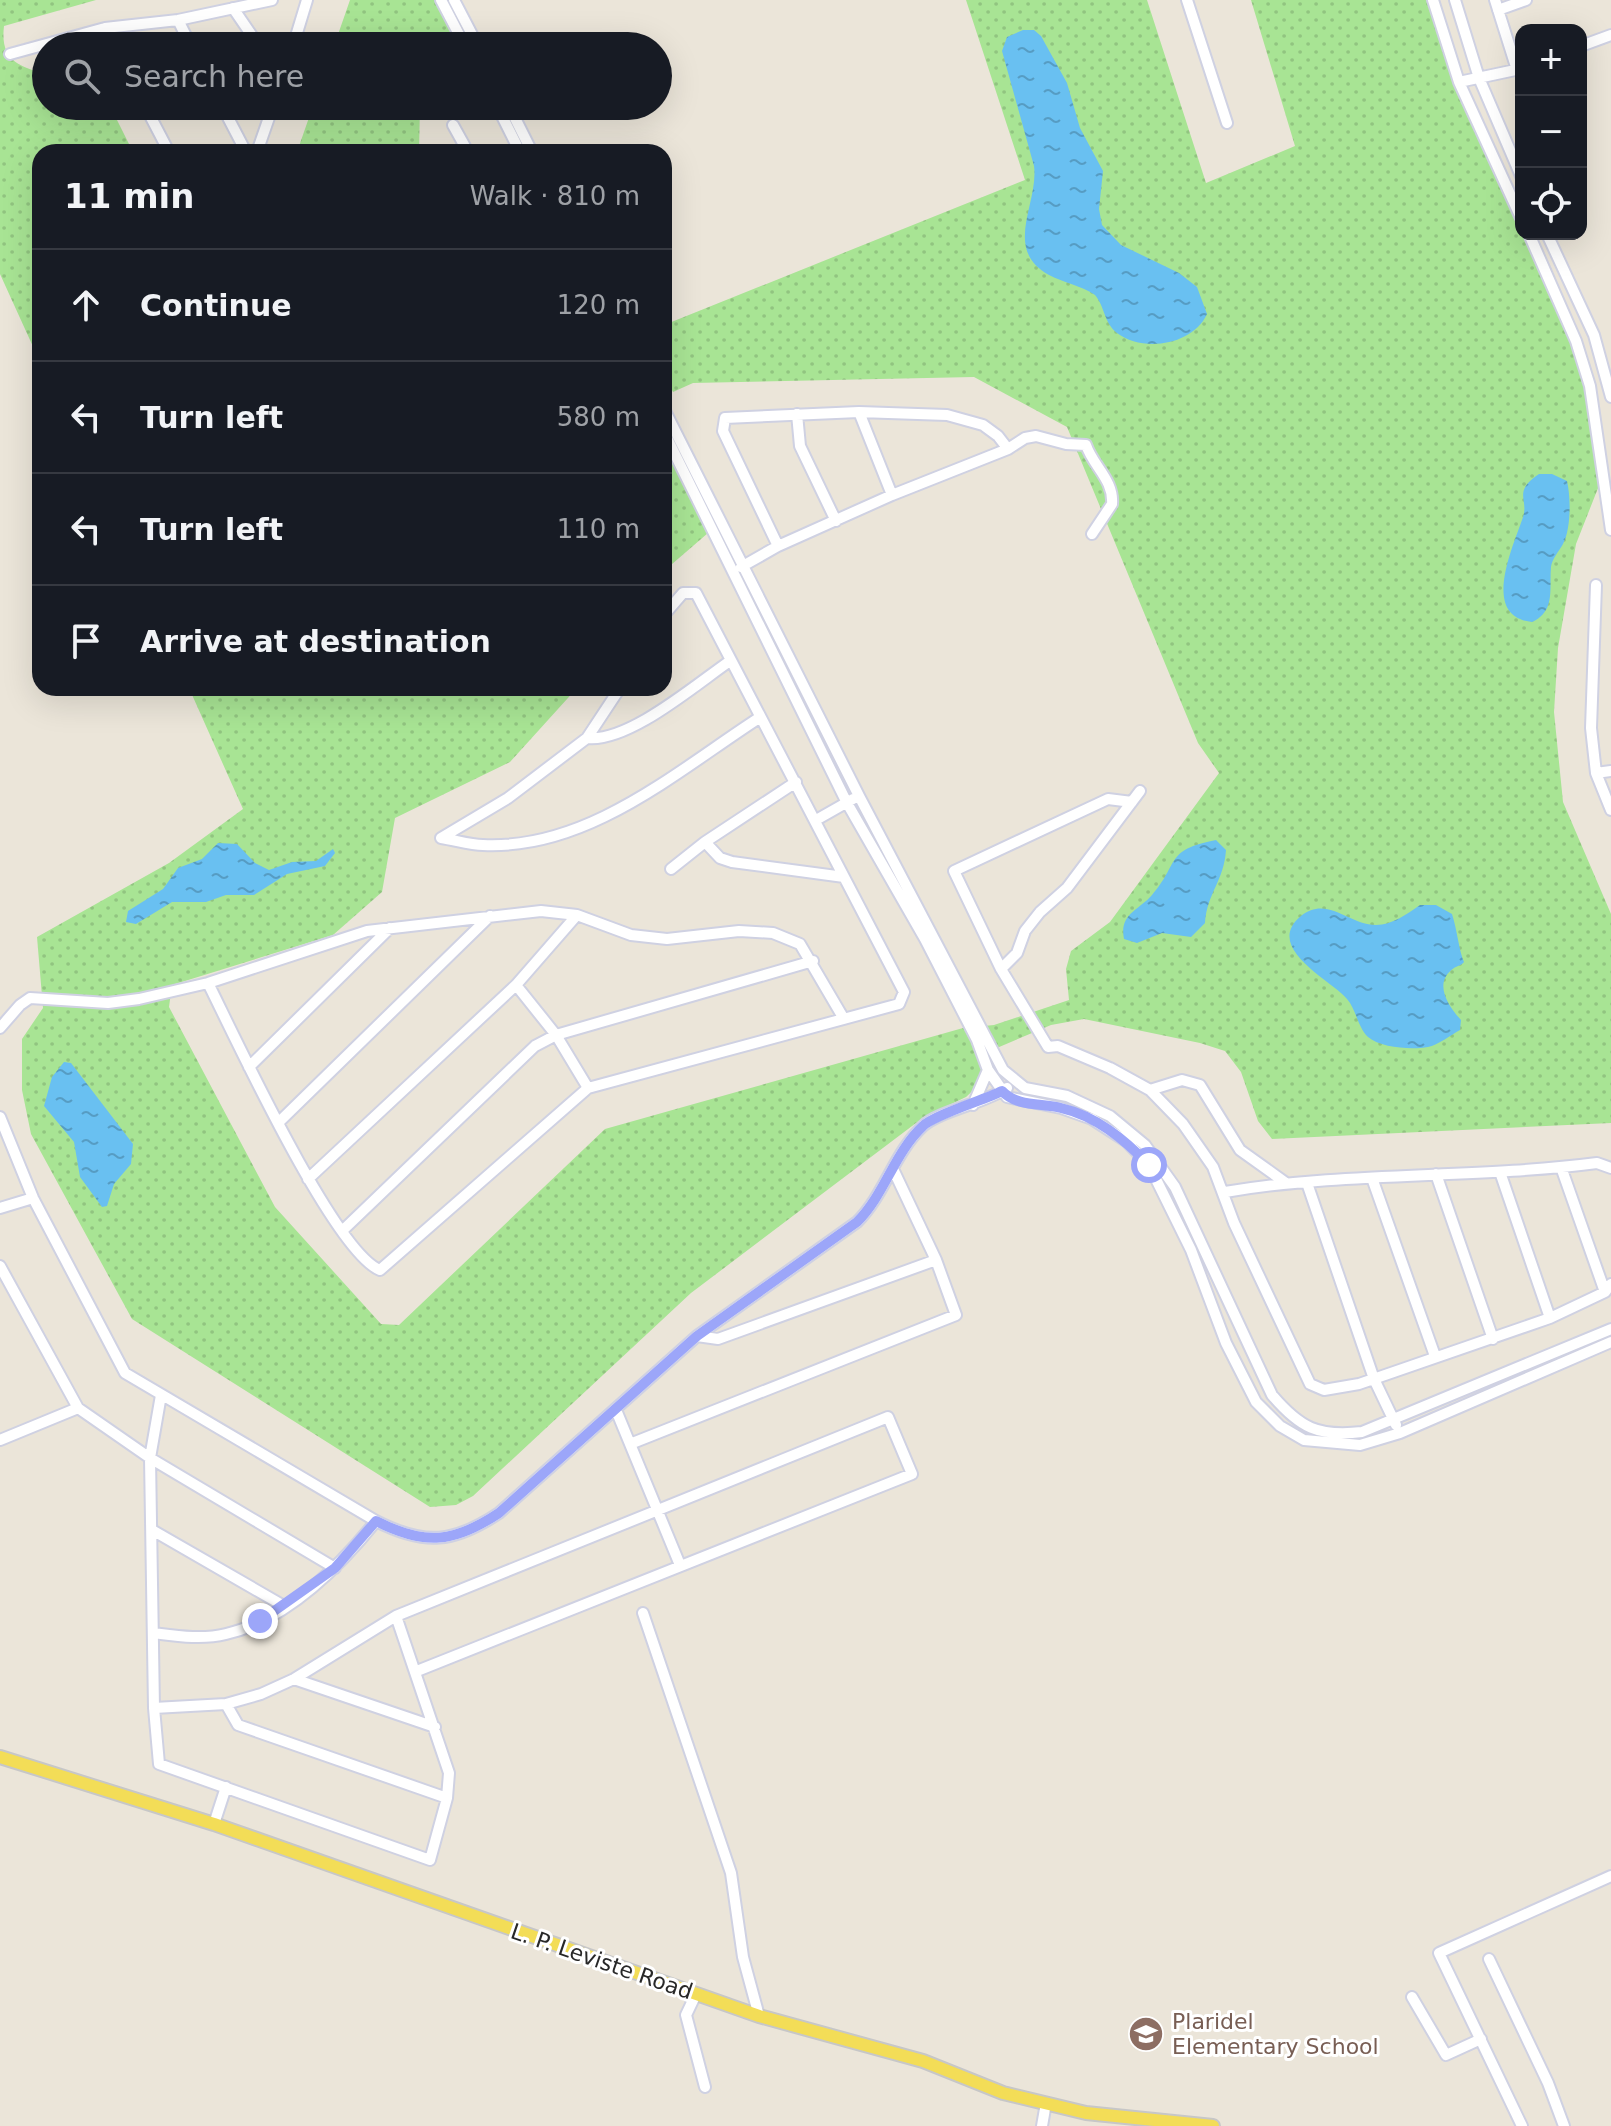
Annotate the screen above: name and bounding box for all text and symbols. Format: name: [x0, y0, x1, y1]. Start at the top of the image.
map controls: [1515, 24, 1587, 240]
button: +: [1515, 24, 1587, 96]
search box: [32, 32, 672, 120]
icon: search: [60, 54, 104, 98]
text: Search here: [124, 59, 304, 94]
button: −: [1515, 96, 1587, 168]
button: locate: [1515, 168, 1587, 240]
text: 11 min: [64, 176, 194, 216]
text: Walk · 810 m: [470, 181, 640, 211]
icon: ahead: [64, 283, 108, 327]
text: Continue: [140, 288, 292, 323]
text: 120 m: [557, 290, 640, 320]
icon: left: [64, 395, 108, 439]
text: Turn left: [140, 400, 283, 435]
text: 580 m: [557, 402, 640, 432]
icon: left: [64, 507, 108, 551]
text: Turn left: [140, 512, 283, 547]
text: 110 m: [557, 514, 640, 544]
icon: arrive: [64, 619, 108, 663]
text: Arrive at destination: [140, 624, 491, 659]
route start: [1131, 1147, 1167, 1183]
route end: [242, 1603, 278, 1639]
street label: L. P. Leviste Road: [508, 1919, 696, 2004]
place label: Plaridel Elementary School: [1172, 2009, 1379, 2059]
school or university icon: Plaridel Elementary School: [1127, 2015, 1165, 2053]

